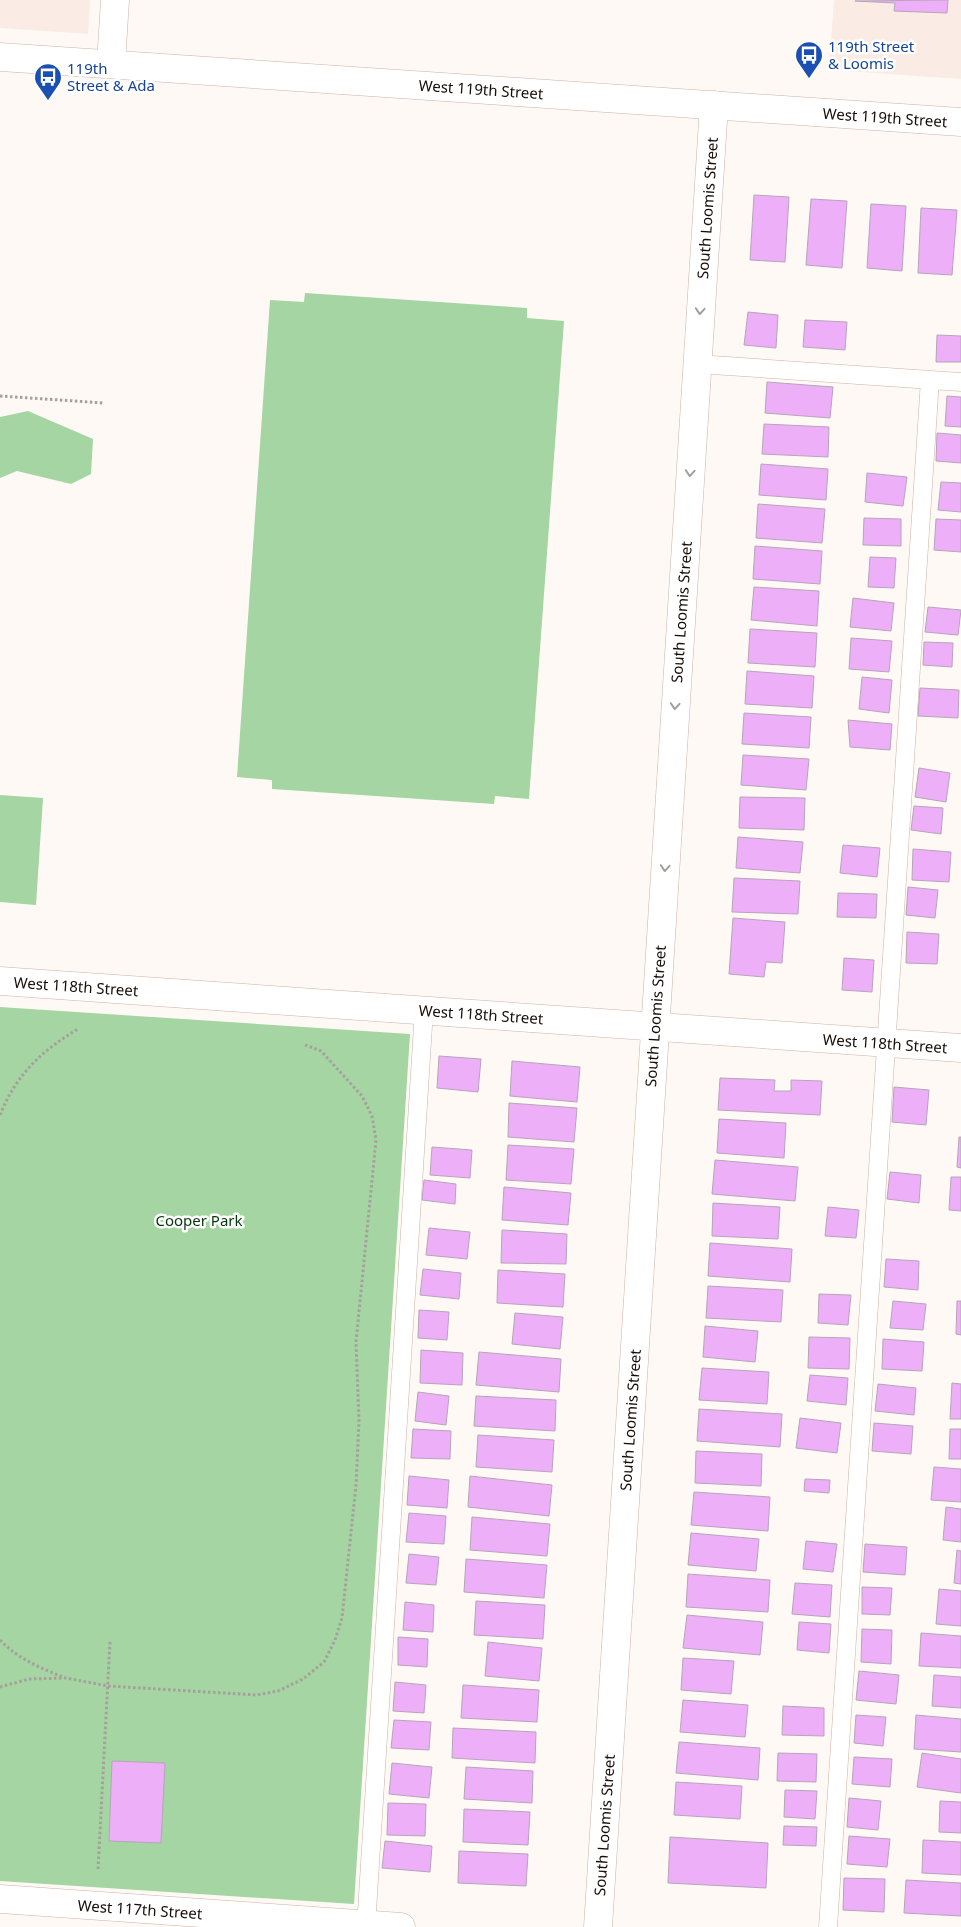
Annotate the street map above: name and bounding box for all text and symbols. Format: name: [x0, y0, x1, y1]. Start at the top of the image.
place label: 119th Street & Loomis: [828, 36, 915, 73]
bus stop icon: 119th Street & Loomis: [794, 40, 824, 79]
place label: 119th Street & Ada: [67, 58, 155, 95]
bus stop icon: 119th Street & Ada: [33, 62, 63, 101]
street label: West 119th Street: [418, 75, 545, 103]
street label: West 119th Street: [822, 103, 949, 131]
street label: South Loomis Street: [692, 136, 722, 280]
one-way arrow: [695, 308, 706, 316]
one-way arrow: [685, 470, 696, 478]
street label: South Loomis Street: [666, 540, 696, 684]
one-way arrow: [670, 702, 681, 710]
one-way arrow: [660, 864, 671, 872]
street label: South Loomis Street: [640, 944, 670, 1088]
street label: West 118th Street: [13, 972, 140, 1000]
street label: West 118th Street: [418, 1000, 545, 1028]
street label: West 118th Street: [822, 1029, 949, 1057]
park label: Cooper Park: [155, 1210, 243, 1230]
street label: South Loomis Street: [615, 1348, 645, 1492]
street label: South Loomis Street: [589, 1753, 619, 1897]
street label: West 117th Street: [77, 1895, 204, 1923]

